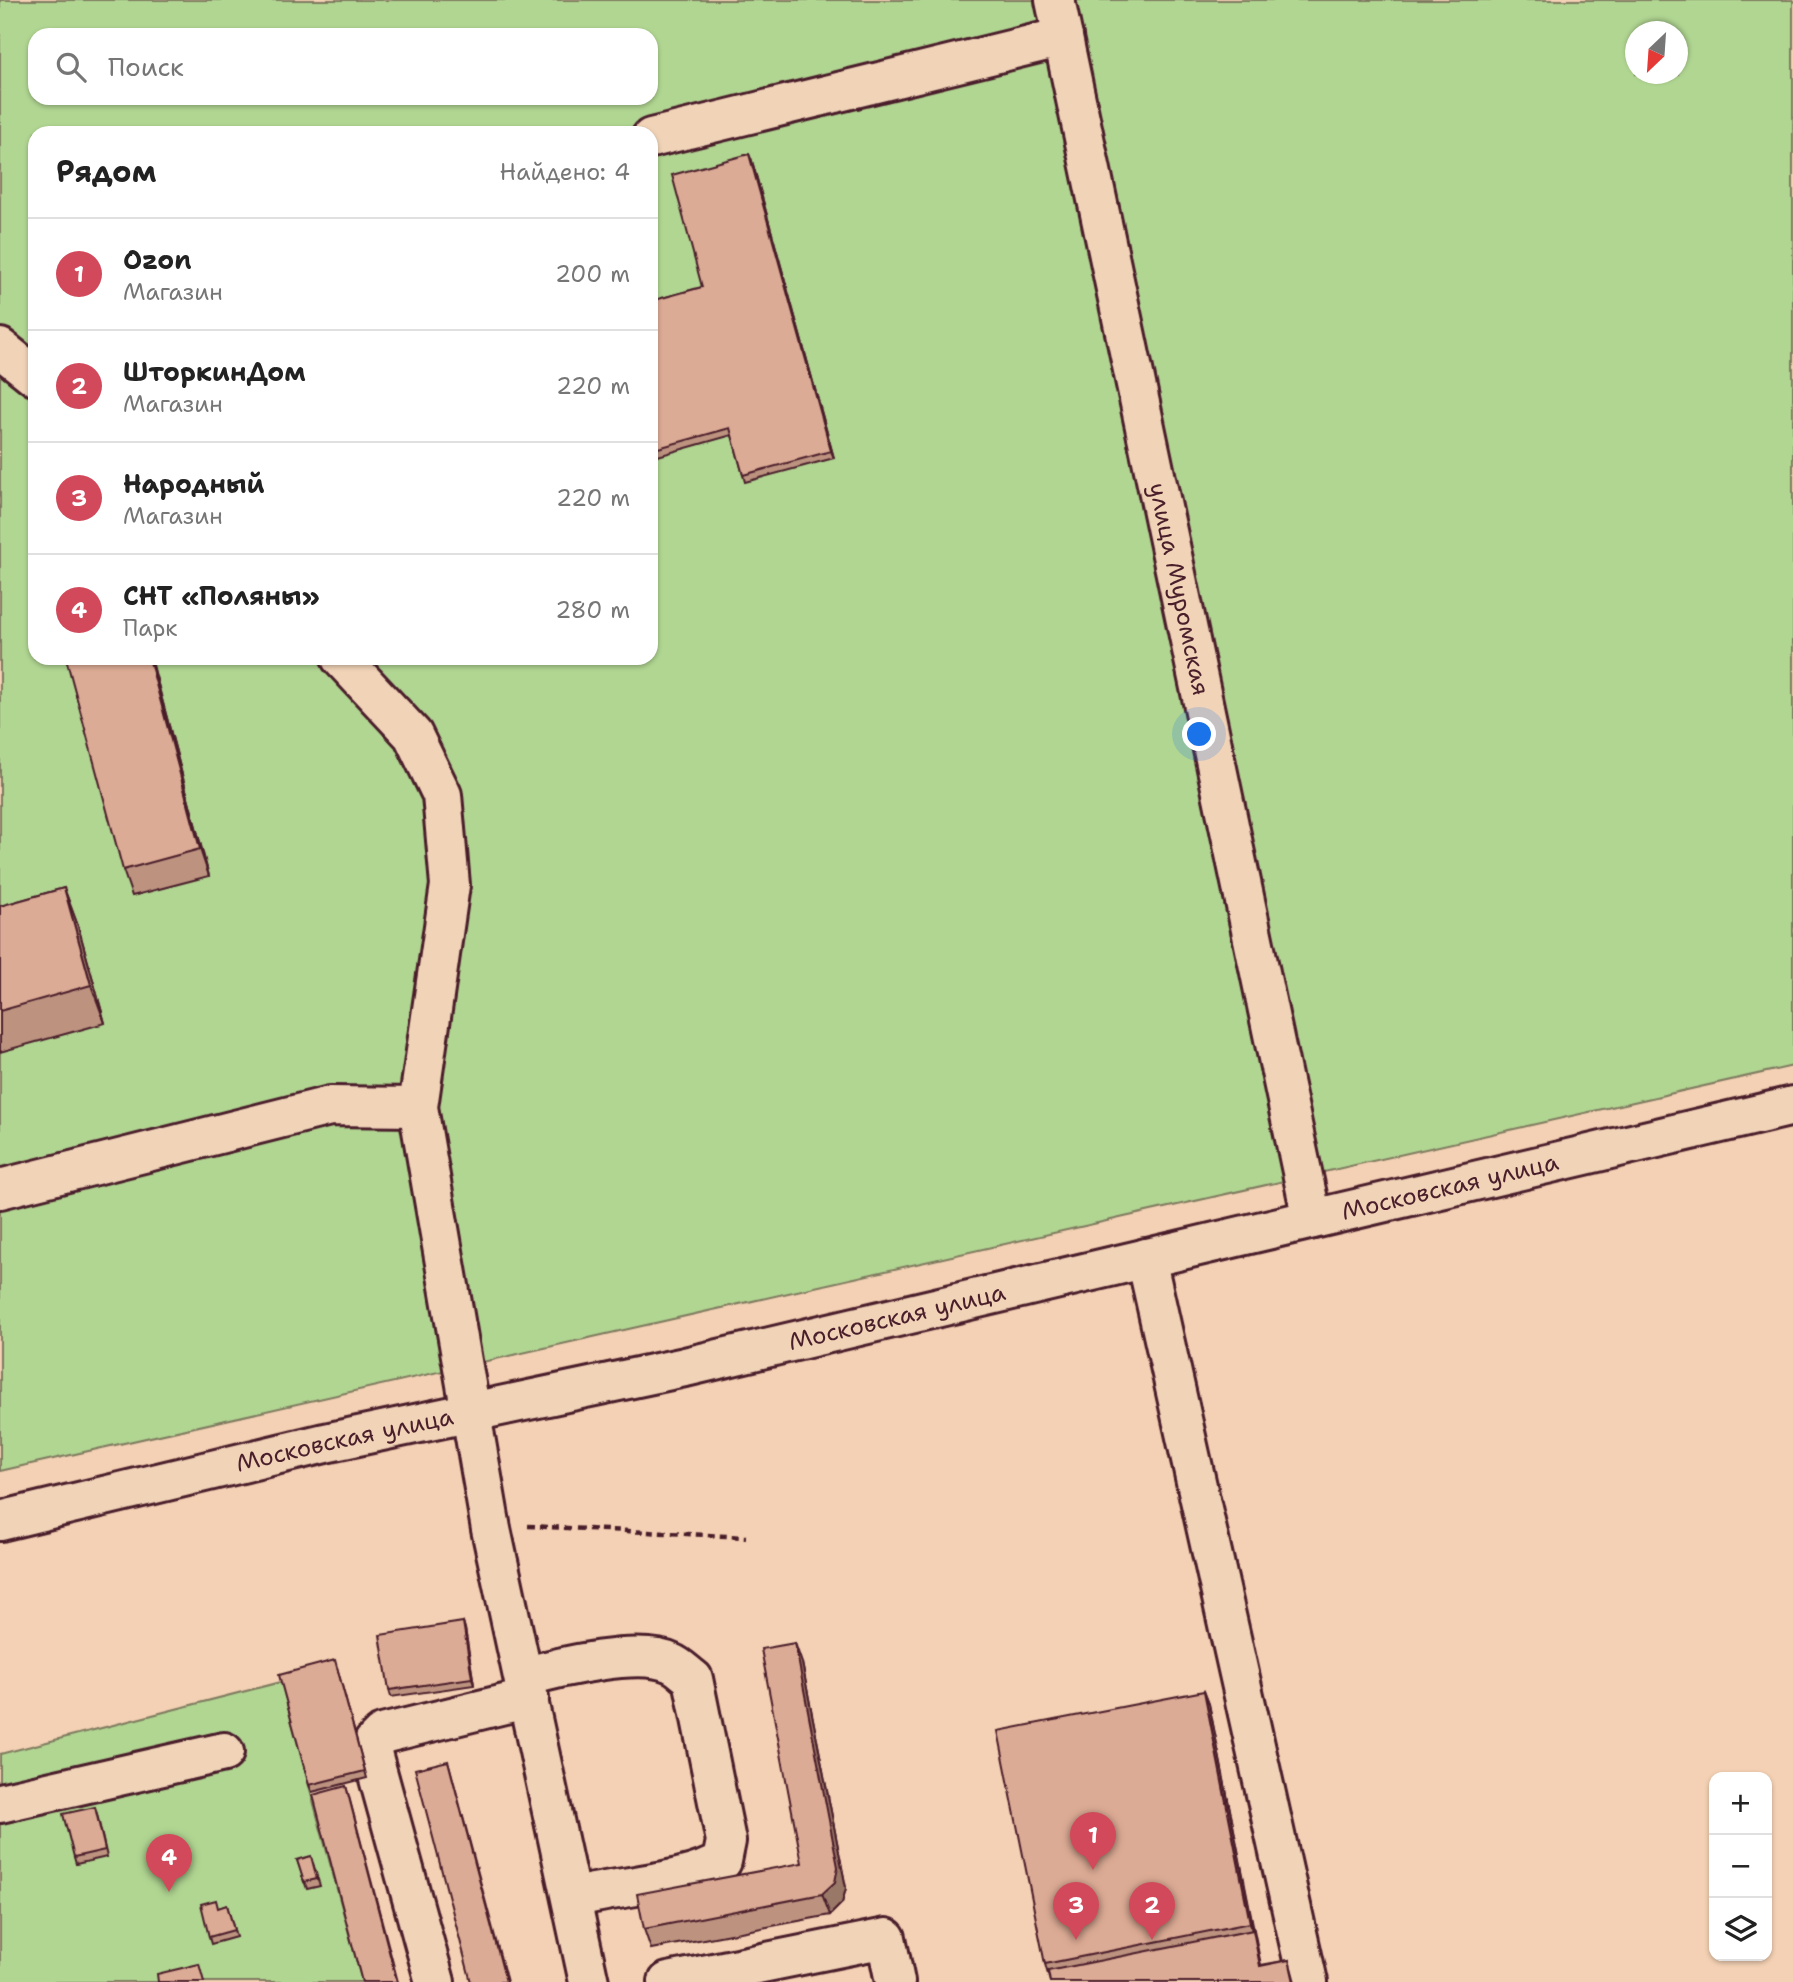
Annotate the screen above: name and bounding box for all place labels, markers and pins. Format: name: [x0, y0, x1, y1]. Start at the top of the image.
pin: 1: [1070, 1812, 1116, 1870]
pin: 4: [146, 1834, 192, 1892]
pin: 3: [1053, 1882, 1099, 1940]
pin: 2: [1129, 1882, 1175, 1940]

